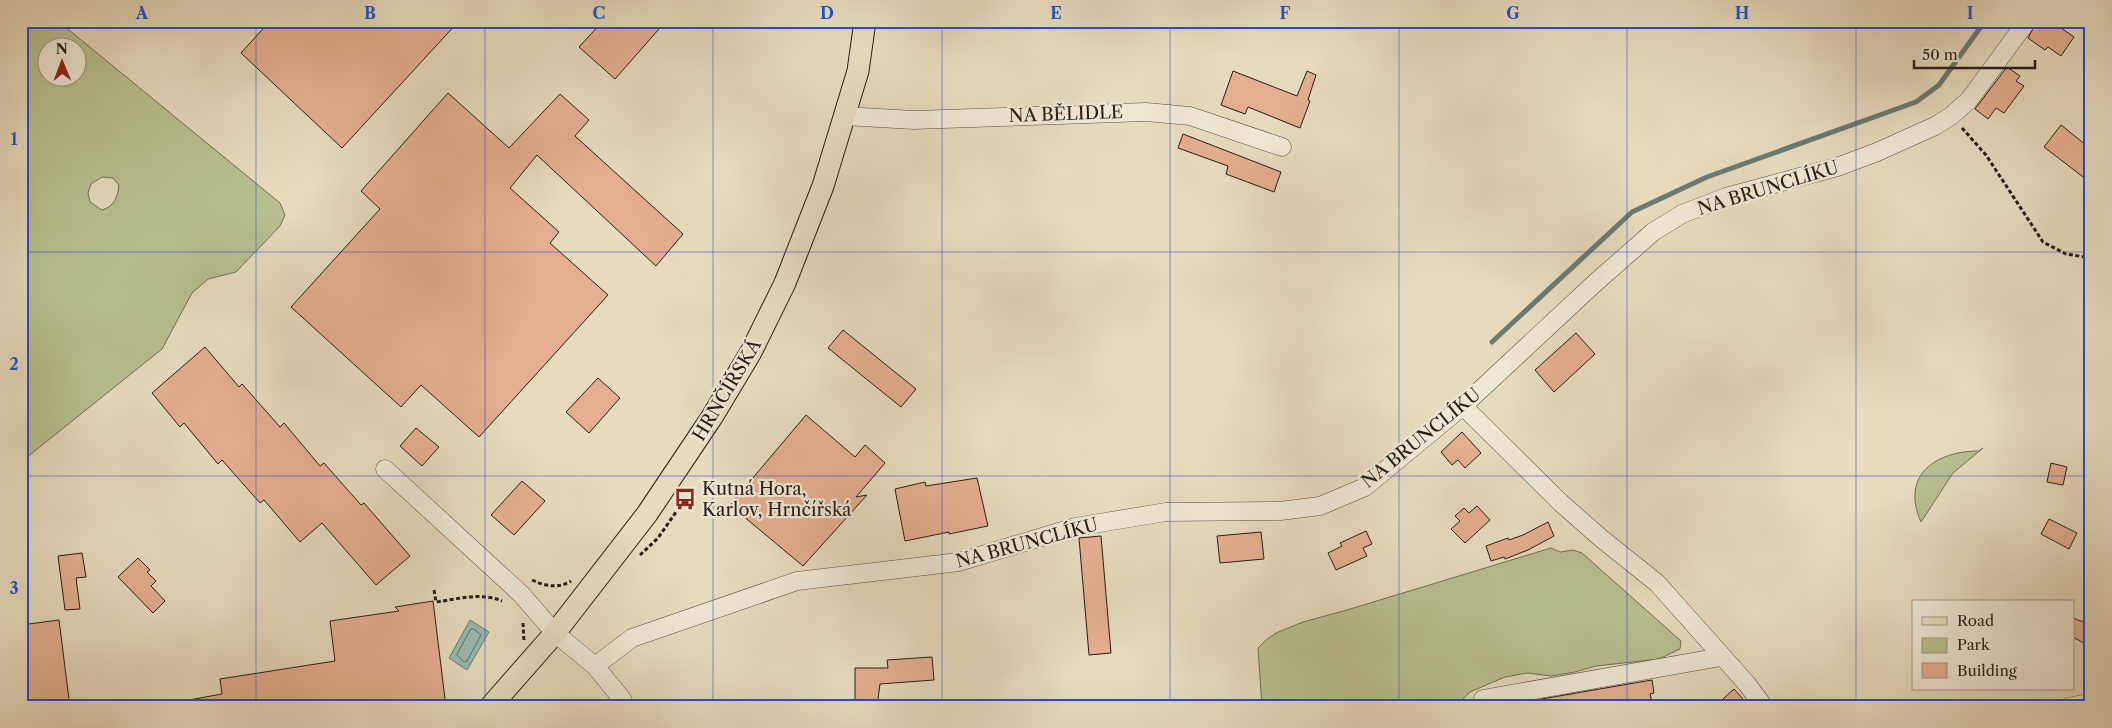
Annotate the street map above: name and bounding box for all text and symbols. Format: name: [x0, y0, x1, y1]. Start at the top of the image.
text: A: [135, 3, 149, 23]
text: B: [364, 3, 376, 23]
text: C: [593, 3, 605, 23]
text: D: [820, 3, 834, 23]
text: E: [1050, 3, 1062, 23]
text: F: [1280, 3, 1291, 23]
text: G: [1506, 3, 1520, 23]
text: H: [1735, 3, 1749, 23]
text: I: [1967, 3, 1974, 23]
north arrow: [38, 38, 88, 88]
scale bar: [1914, 38, 2036, 70]
text: N: [56, 40, 68, 58]
text: 50 m: [1922, 45, 1958, 64]
street label: NA BĚLIDLE: [1008, 99, 1124, 127]
text: 1: [10, 129, 18, 149]
street label: NA BRUNCLÍKU: [1694, 155, 1841, 220]
street label: HRNČÍŘSKÁ: [686, 333, 766, 445]
text: 2: [9, 354, 19, 374]
street label: NA BRUNCLÍKU: [1357, 383, 1485, 493]
place label: Kutná Hora, Karlov, Hrnčířská: [702, 478, 852, 521]
bus stop icon: Kutná Hora, Karlov, Hrnčířská: [672, 486, 698, 512]
street label: NA BRUNCLÍKU: [953, 512, 1101, 573]
text: 3: [9, 578, 19, 598]
legend: [1912, 600, 2074, 690]
text: Road: [1957, 611, 1994, 630]
text: Park: [1957, 635, 1991, 654]
text: Building: [1957, 661, 2017, 680]

